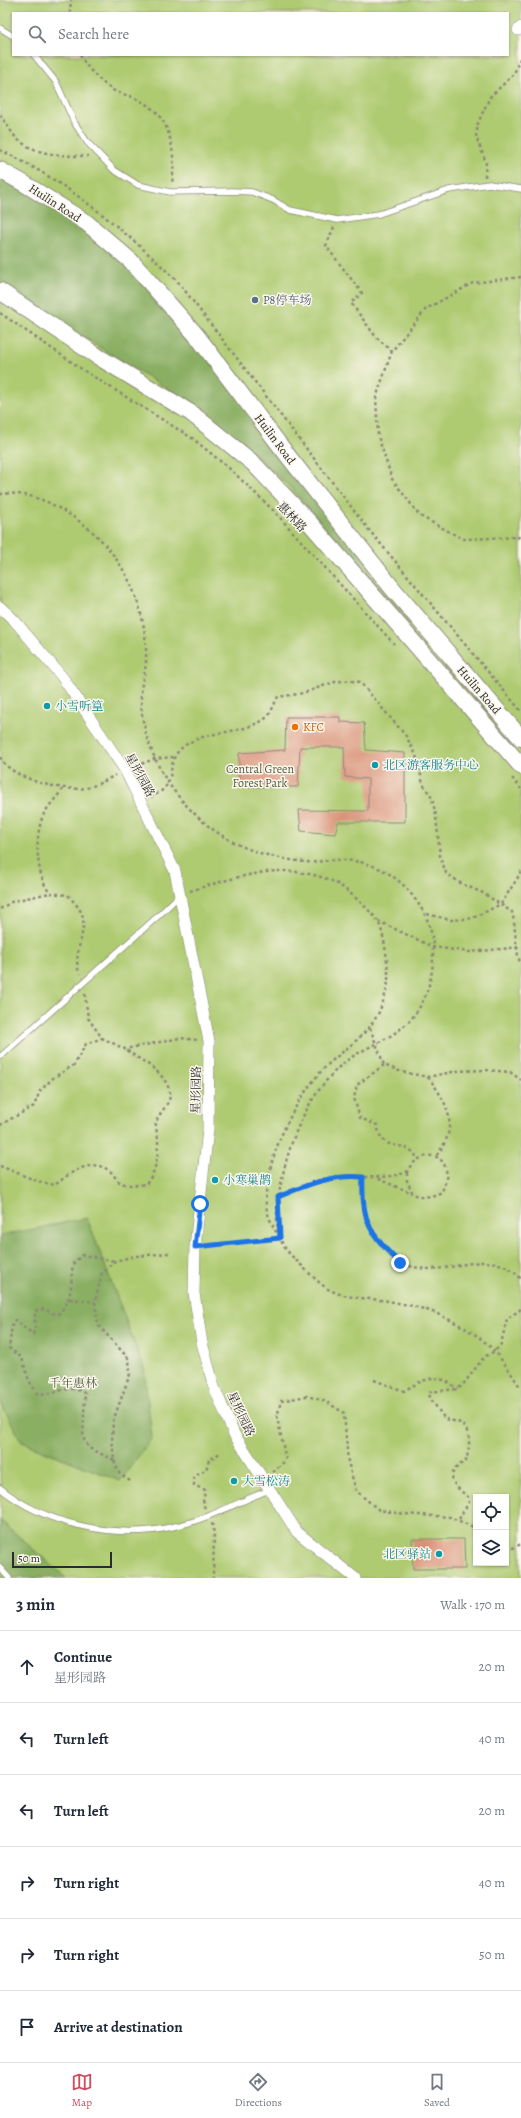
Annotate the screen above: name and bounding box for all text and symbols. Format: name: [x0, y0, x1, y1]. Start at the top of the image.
search box: [12, 12, 509, 56]
icon: search: [26, 23, 48, 45]
text: Search here: [58, 24, 129, 44]
street label: Huilin Road: [26, 180, 85, 226]
place label: P8停车场: [263, 292, 311, 308]
marker: P8停车场: [250, 295, 260, 305]
street label: Huilin Road: [251, 411, 300, 468]
street label: 惠林路: [274, 498, 310, 536]
street label: Huilin Road: [454, 662, 505, 718]
place label: 小雪听篁: [55, 698, 103, 714]
marker: 小雪听篁: [42, 701, 52, 711]
place label: KFC: [303, 719, 324, 735]
marker: KFC: [290, 722, 300, 732]
street label: 星形园路: [121, 750, 159, 800]
place label: 北区游客服务中心: [383, 757, 479, 773]
marker: 北区游客服务中心: [370, 760, 380, 770]
park label: Central Green Forest Park: [226, 761, 294, 791]
street label: 星形园路: [188, 1066, 204, 1114]
place label: 小寒巢鹊: [223, 1172, 271, 1188]
marker: 小寒巢鹊: [210, 1175, 220, 1185]
route start: [191, 1195, 209, 1213]
route end: [391, 1254, 409, 1272]
park label: 千年惠林: [49, 1375, 98, 1391]
street label: 星形园路: [224, 1389, 258, 1439]
place label: 大雪松涛: [242, 1473, 290, 1489]
marker: 大雪松涛: [229, 1476, 239, 1486]
map controls: [473, 1494, 509, 1566]
button: locate: [473, 1494, 509, 1530]
button: layers: [473, 1530, 509, 1566]
place label: 北区驿站: [383, 1546, 431, 1562]
marker: 北区驿站: [434, 1549, 444, 1559]
scale bar: [12, 1550, 112, 1569]
text: 50 m: [18, 1551, 40, 1566]
text: 3 min: [16, 1593, 55, 1616]
text: Walk · 170 m: [440, 1596, 505, 1613]
text: Continue: [54, 1647, 112, 1667]
icon: ahead: [16, 1656, 38, 1678]
text: 20 m: [479, 1658, 505, 1675]
text: 星形园路: [54, 1669, 106, 1686]
icon: left: [16, 1728, 38, 1750]
text: Turn left: [54, 1729, 109, 1749]
text: 40 m: [479, 1730, 505, 1747]
icon: left: [16, 1800, 38, 1822]
text: Turn left: [54, 1801, 109, 1821]
text: 20 m: [479, 1802, 505, 1819]
icon: right: [16, 1872, 38, 1894]
text: Turn right: [54, 1873, 119, 1893]
text: 40 m: [479, 1874, 505, 1891]
icon: right: [16, 1944, 38, 1966]
text: Turn right: [54, 1945, 119, 1965]
text: 50 m: [479, 1946, 505, 1963]
icon: arrive: [16, 2016, 38, 2038]
text: Arrive at destination: [54, 2017, 183, 2037]
tab: Map: [71, 2071, 93, 2110]
tab: Directions: [235, 2071, 282, 2110]
tab: Saved: [424, 2071, 450, 2110]

